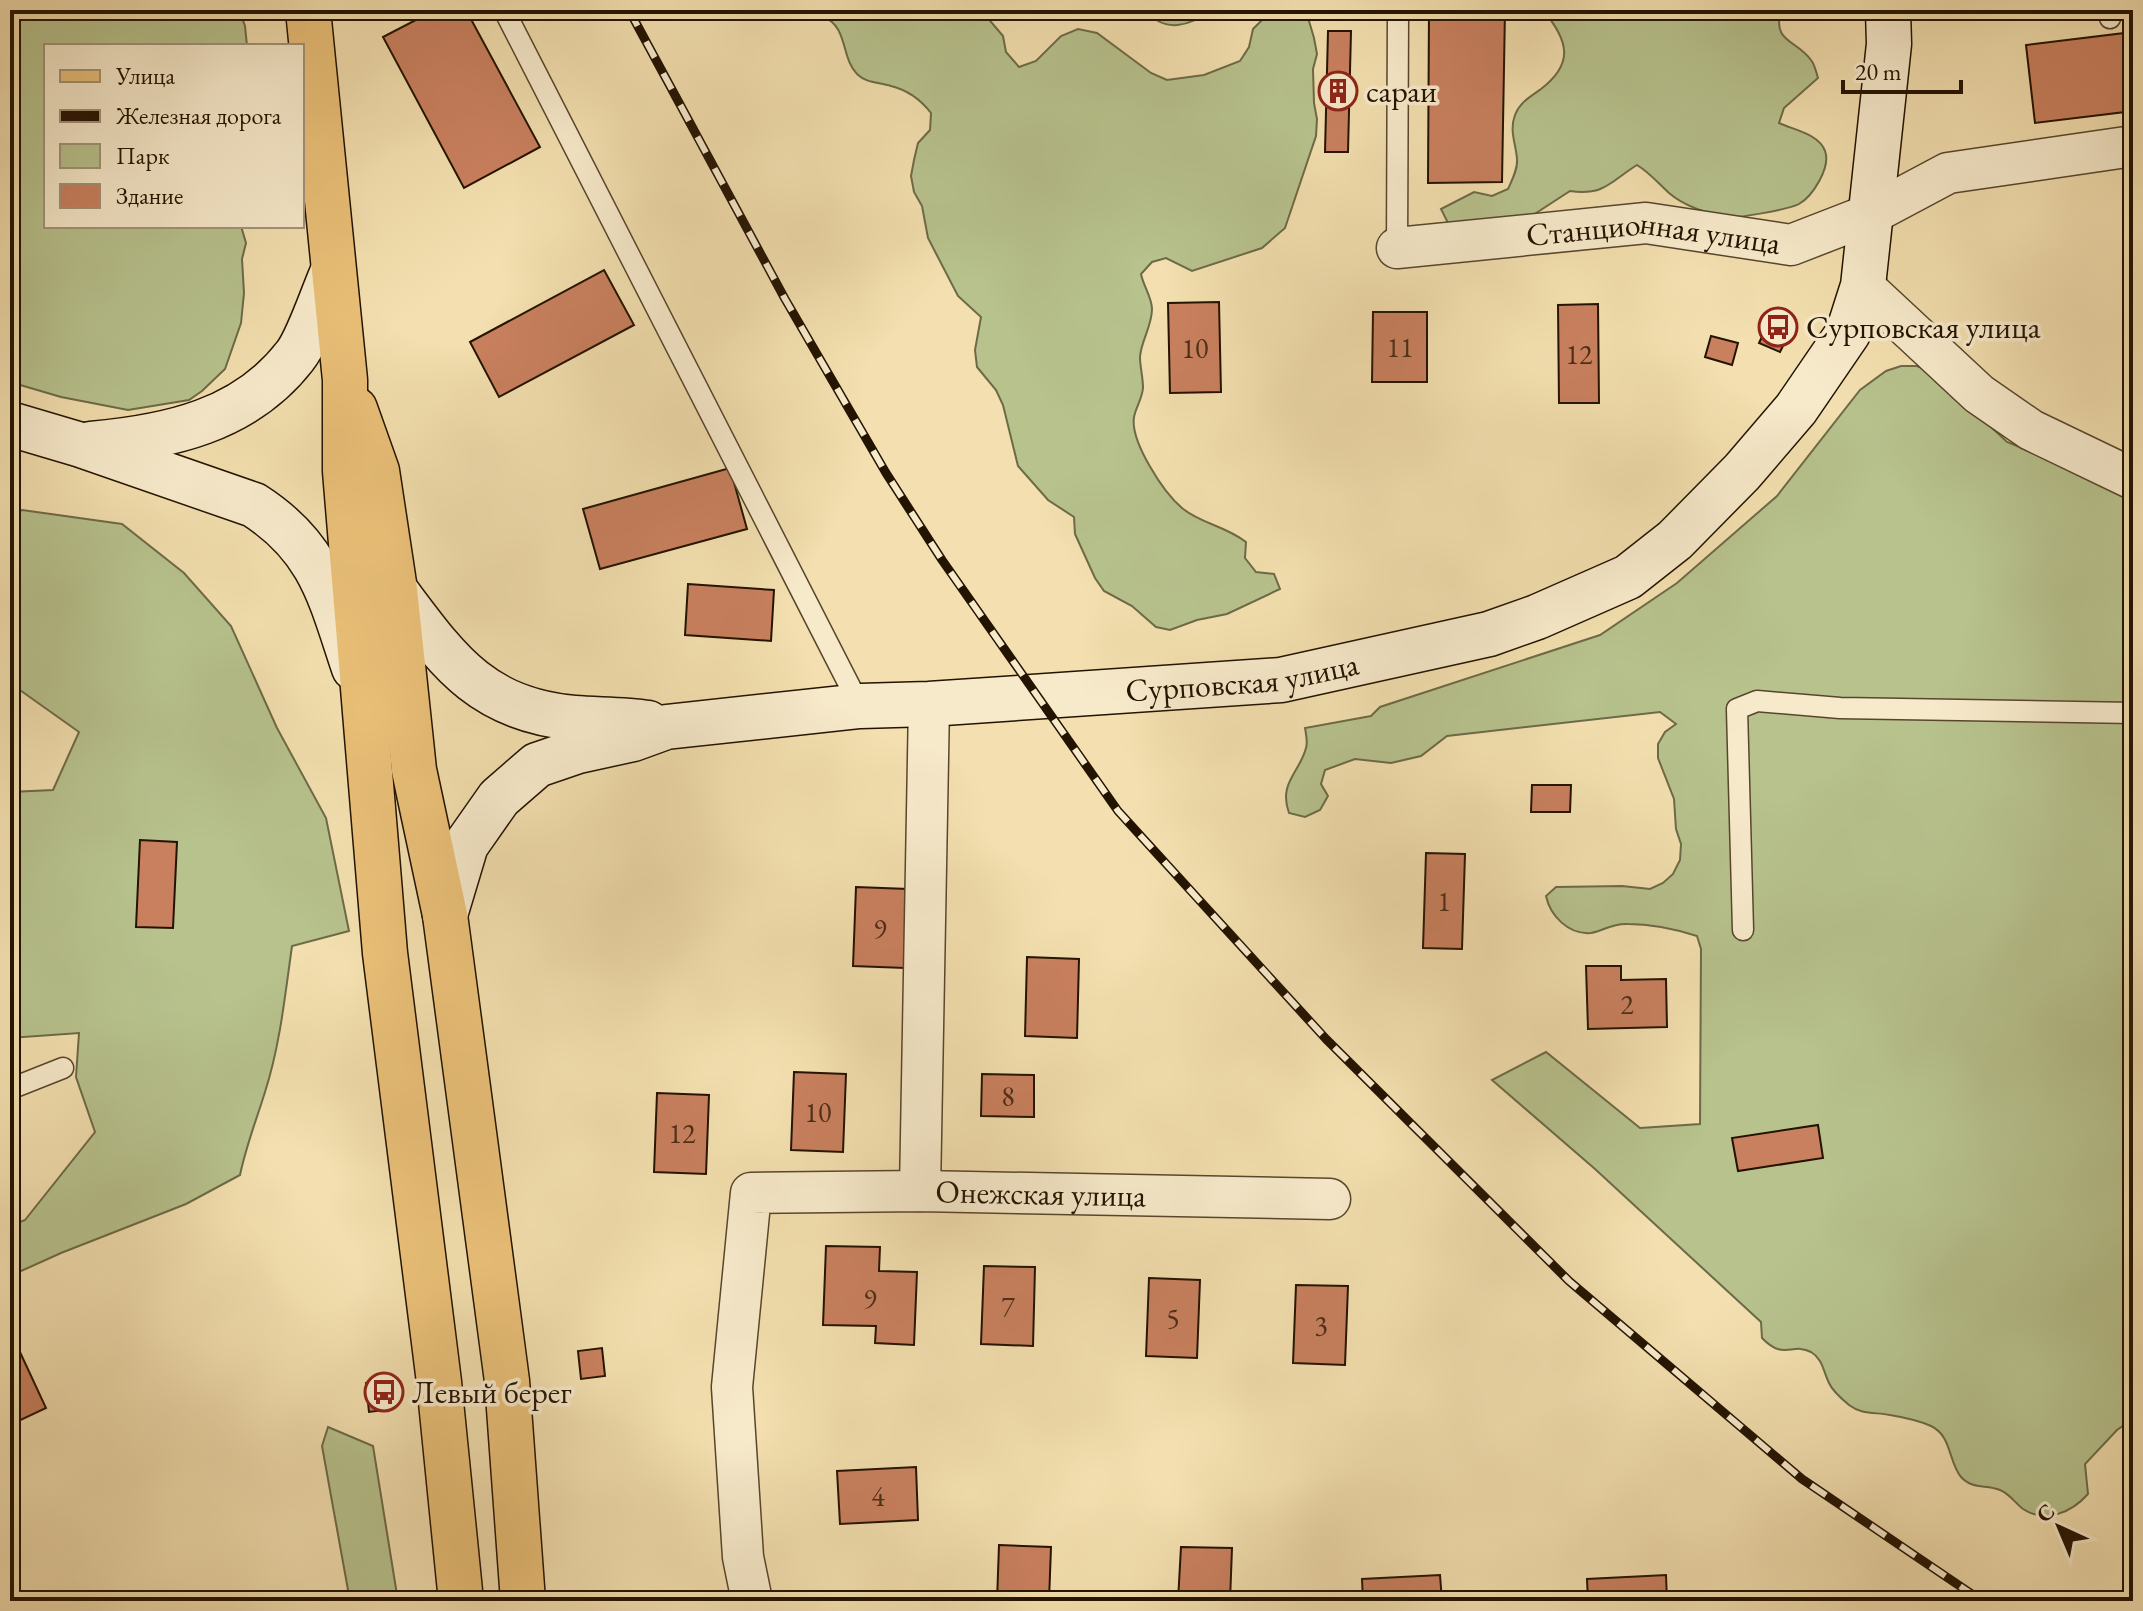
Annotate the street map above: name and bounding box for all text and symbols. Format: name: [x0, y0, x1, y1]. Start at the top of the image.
legend: [44, 44, 304, 228]
scale bar: [1843, 44, 1961, 94]
text: 20 m: [1855, 56, 1902, 87]
text: Улица: [115, 60, 175, 91]
building icon: сараи: [1317, 70, 1359, 112]
place label: сараи: [1366, 70, 1437, 112]
text: Железная дорога: [115, 100, 282, 131]
text: Парк: [116, 140, 170, 171]
text: Здание: [116, 180, 183, 211]
street label: Станционная улица: [1524, 201, 1784, 264]
bus stop icon: Сурповская улица: [1757, 306, 1799, 348]
place label: Сурповская улица: [1806, 306, 2041, 348]
house number: 11: [1387, 329, 1413, 365]
house number: 10: [1182, 330, 1208, 366]
house number: 12: [1566, 336, 1593, 372]
street label: Сурповская улица: [1124, 642, 1363, 712]
house number: 1: [1437, 883, 1451, 919]
house number: 9: [873, 910, 887, 946]
house number: 2: [1620, 986, 1634, 1022]
house number: 8: [1001, 1078, 1015, 1114]
house number: 10: [805, 1094, 831, 1130]
house number: 12: [669, 1115, 696, 1151]
street label: Онежская улица: [935, 1170, 1147, 1216]
house number: 9: [863, 1280, 877, 1316]
house number: 7: [1001, 1288, 1015, 1324]
house number: 5: [1166, 1300, 1180, 1336]
house number: 3: [1314, 1307, 1328, 1343]
bus stop icon: Левый берег: [363, 1371, 405, 1413]
place label: Левый берег: [412, 1371, 572, 1413]
house number: 4: [871, 1478, 885, 1514]
north arrow: [2019, 1487, 2099, 1567]
text: С: [2030, 1497, 2061, 1529]

